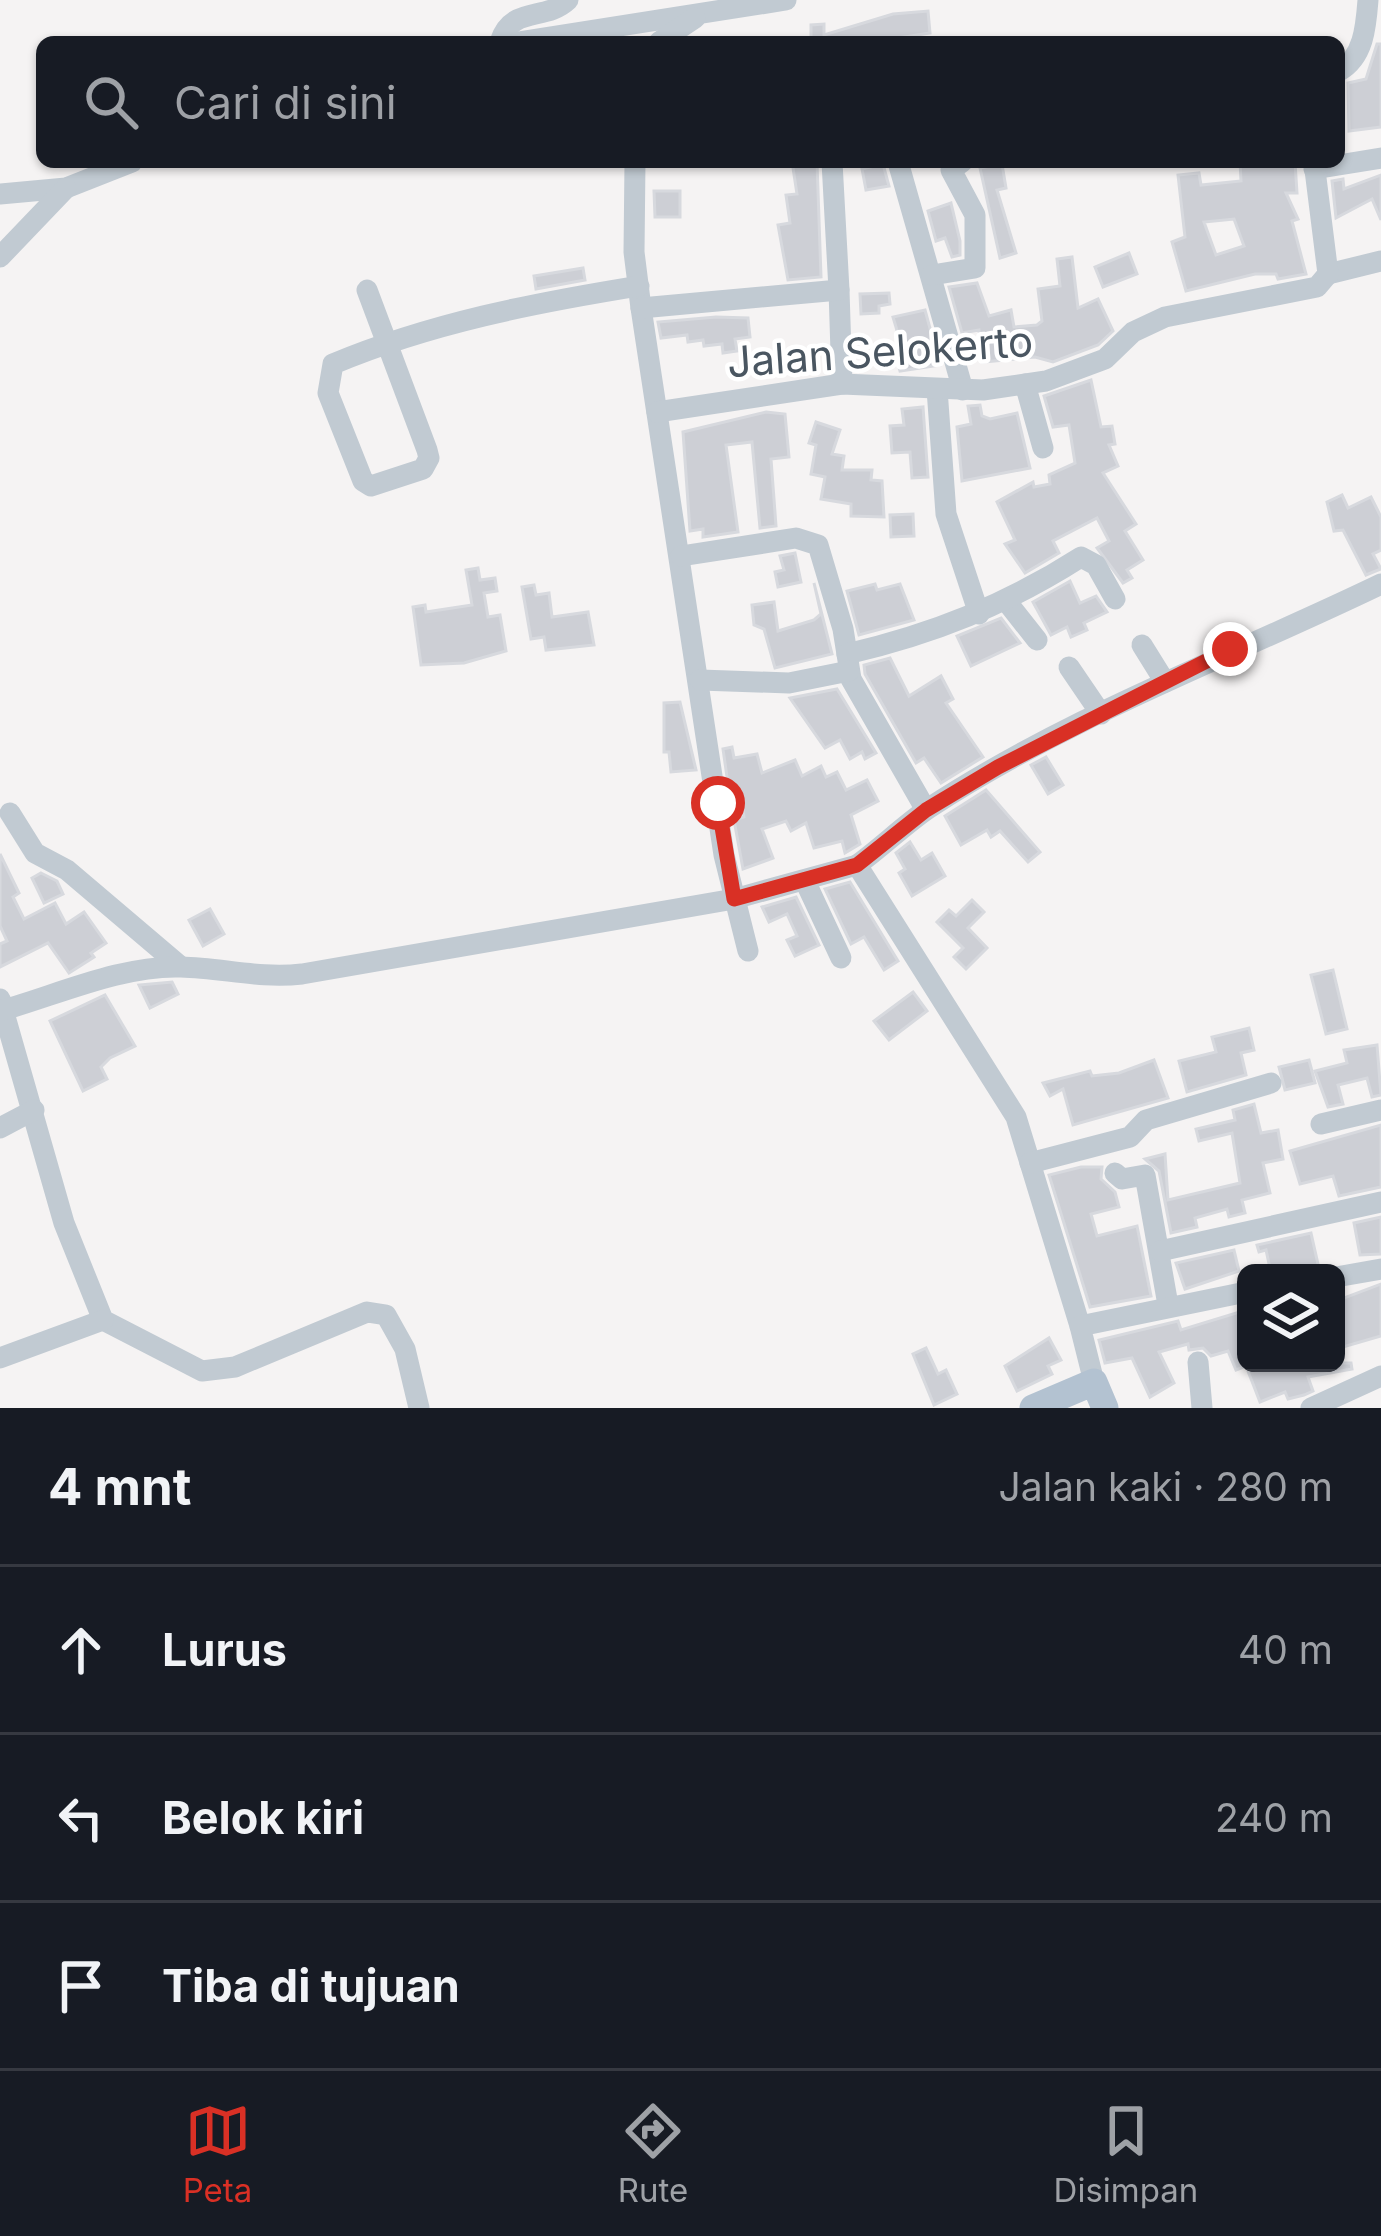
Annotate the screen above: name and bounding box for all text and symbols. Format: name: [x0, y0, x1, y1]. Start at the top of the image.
search box: [36, 36, 1345, 168]
icon: search: [78, 69, 144, 135]
text: Cari di sini: [174, 75, 397, 130]
street label: Jalan Selokerto: [725, 315, 1035, 387]
route end: [1203, 622, 1257, 676]
route start: [691, 776, 745, 830]
map controls: [1237, 1264, 1345, 1372]
button: layers: [1237, 1264, 1345, 1372]
text: 4 mnt: [48, 1456, 192, 1517]
text: Jalan kaki · 280 m: [999, 1463, 1333, 1510]
icon: ahead: [48, 1617, 114, 1683]
text: Lurus: [162, 1622, 287, 1677]
text: 40 m: [1238, 1626, 1333, 1673]
icon: left: [48, 1785, 114, 1851]
text: Belok kiri: [162, 1790, 364, 1845]
text: 240 m: [1215, 1794, 1333, 1841]
icon: arrive: [48, 1953, 114, 2019]
text: Tiba di tujuan: [162, 1958, 460, 2013]
tab: Peta: [183, 2098, 252, 2210]
tab: Rute: [618, 2098, 688, 2210]
tab: Disimpan: [1054, 2098, 1198, 2210]

